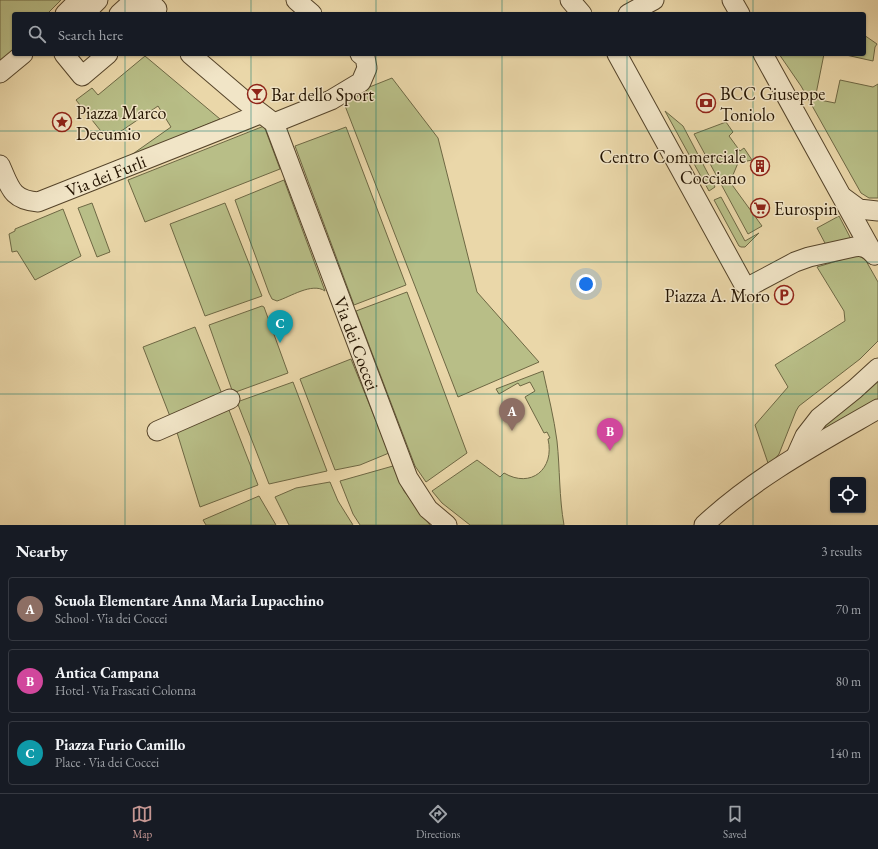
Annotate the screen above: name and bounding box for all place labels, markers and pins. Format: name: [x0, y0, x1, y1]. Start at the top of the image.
place label: BCC Giuseppe Toniolo: [720, 82, 825, 126]
bar icon: Bar dello Sport: [246, 83, 268, 105]
place label: Bar dello Sport: [271, 83, 374, 106]
bank icon: BCC Giuseppe Toniolo: [695, 92, 717, 114]
place label: Piazza Marco Decumio: [76, 101, 167, 145]
place icon: Piazza Marco Decumio: [51, 111, 73, 133]
place label: Centro Commerciale Cocciano: [600, 145, 746, 189]
building icon: Centro Commerciale Cocciano: [749, 155, 771, 177]
supermarket icon: Eurospin: [749, 197, 771, 219]
place label: Eurospin: [774, 197, 838, 220]
place label: Piazza A. Moro: [665, 284, 770, 307]
parking icon: Piazza A. Moro: [773, 284, 795, 306]
pin: C: [267, 310, 293, 343]
pin: A: [499, 398, 525, 431]
pin: B: [597, 418, 623, 451]

